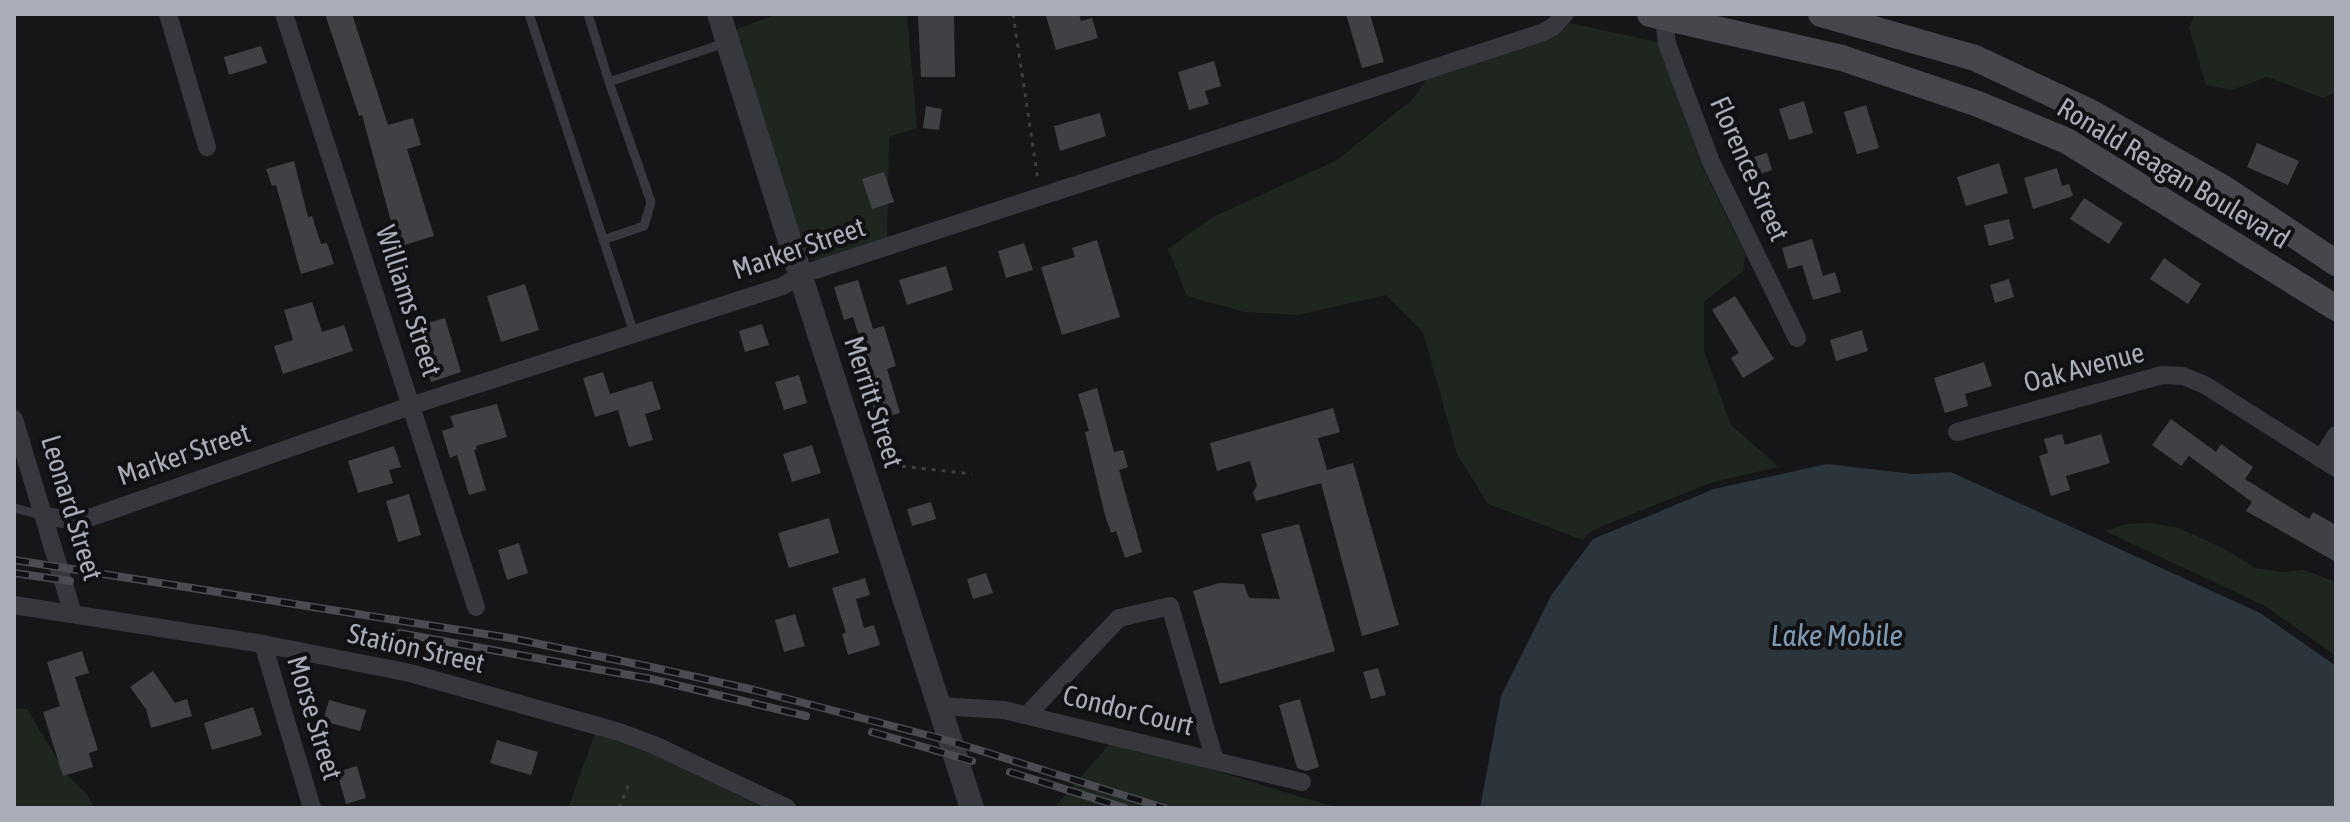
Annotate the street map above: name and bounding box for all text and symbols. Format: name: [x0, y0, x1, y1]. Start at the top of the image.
street label: Ronald Reagan Boulevard: [2051, 91, 2295, 257]
street label: Florence Street: [1702, 92, 1796, 246]
street label: Marker Street: [728, 211, 870, 287]
street label: Williams Street: [368, 221, 448, 381]
street label: Merritt Street: [836, 332, 910, 472]
street label: Oak Avenue: [2020, 336, 2148, 400]
street label: Marker Street: [113, 417, 255, 493]
street label: Leonard Street: [33, 431, 109, 585]
street label: Station Street: [344, 617, 488, 681]
water label: Lake Mobile: [1771, 619, 1903, 655]
street label: Morse Street: [279, 652, 349, 784]
street label: Condor Court: [1059, 679, 1197, 743]

